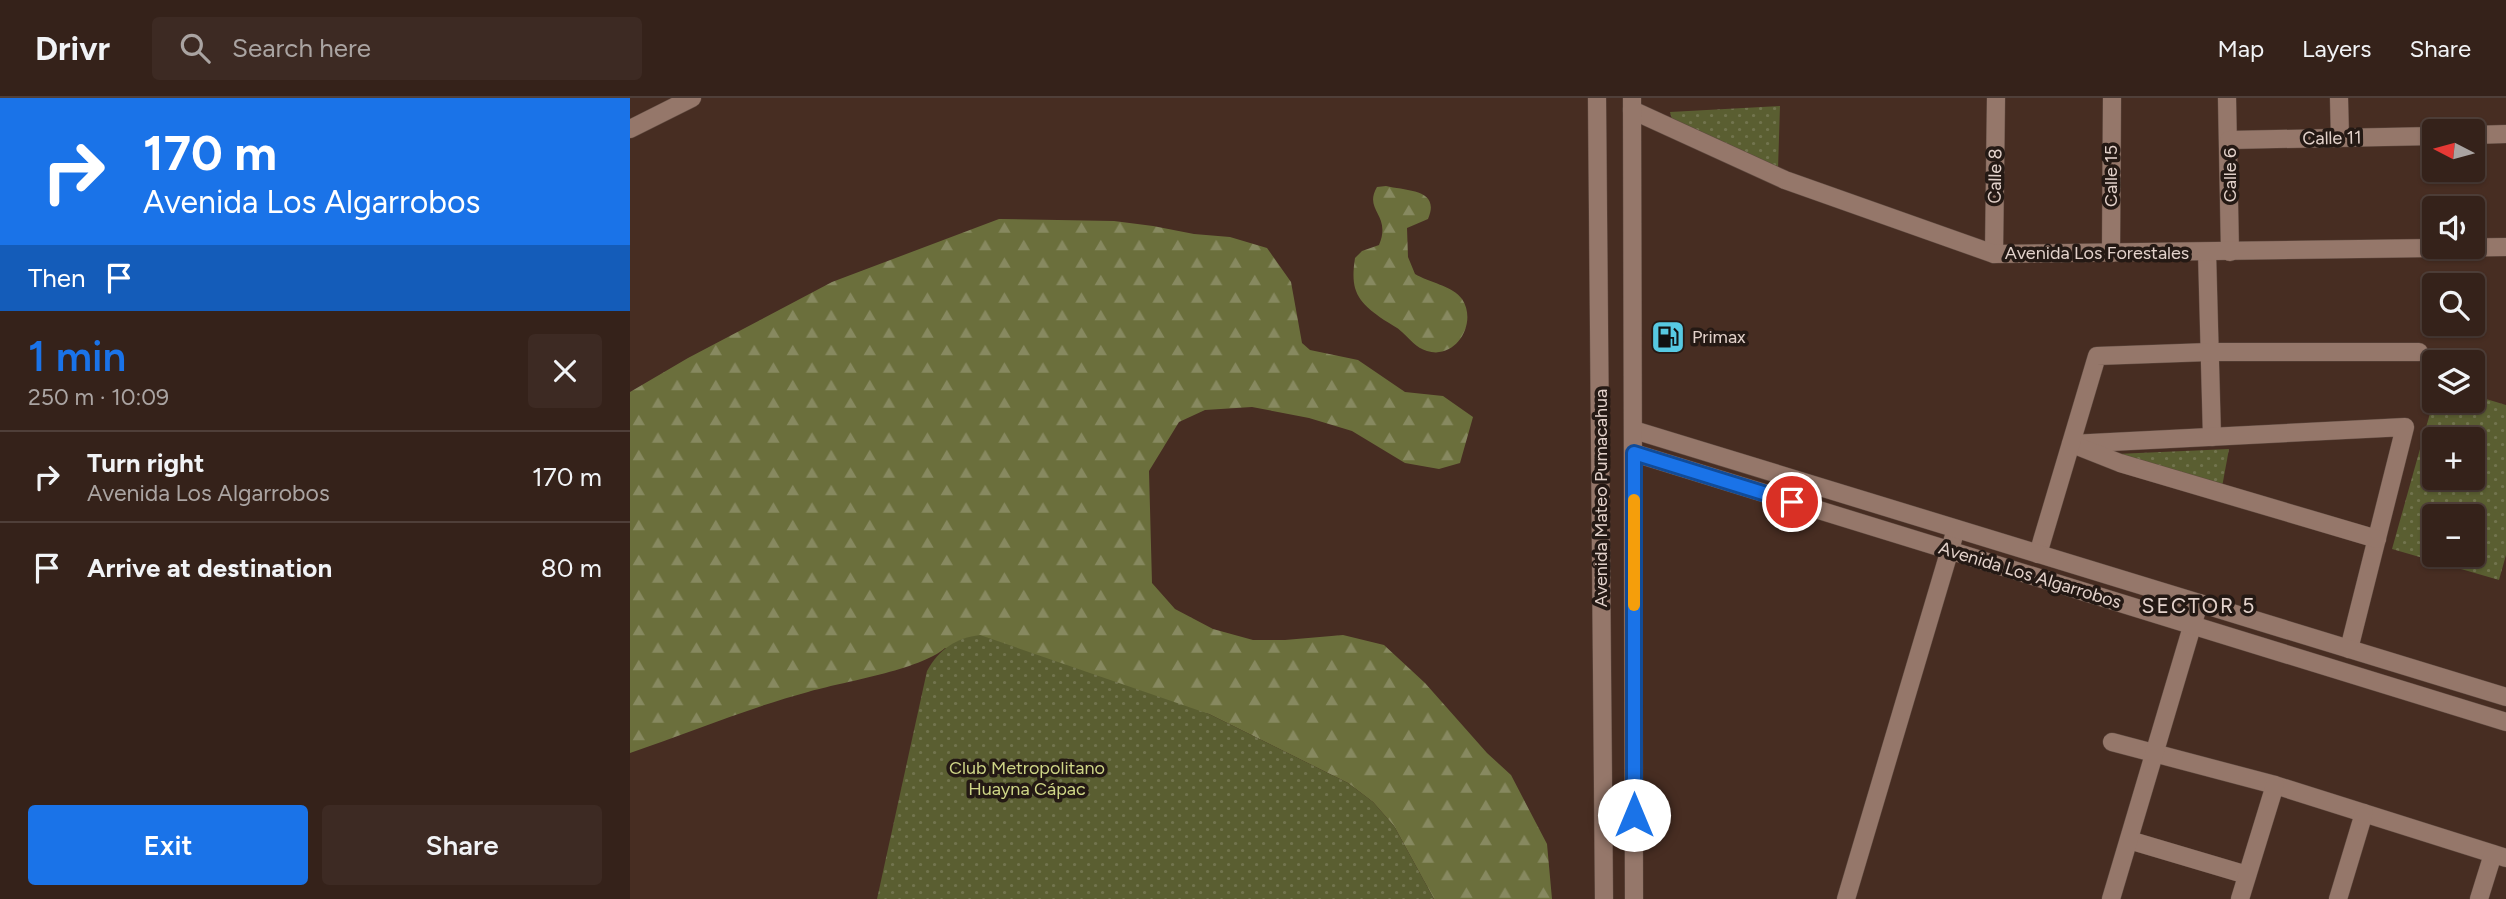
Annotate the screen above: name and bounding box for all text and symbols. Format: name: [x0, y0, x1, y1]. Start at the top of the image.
search box: [152, 17, 642, 80]
text: Drivr: [35, 29, 110, 68]
icon: search: [176, 29, 214, 67]
text: Search here: [232, 32, 371, 64]
text: Map: [2217, 34, 2264, 63]
text: Layers: [2302, 34, 2371, 63]
text: Share: [2409, 34, 2471, 63]
north arrow: [2422, 119, 2485, 182]
map controls: [2422, 119, 2485, 567]
text: 170 m: [143, 123, 277, 182]
icon: right: [28, 126, 119, 217]
street label: Calle 11: [2302, 126, 2362, 150]
street label: Calle 15: [2100, 145, 2122, 207]
street label: Calle 8: [1984, 148, 2006, 204]
street label: Calle 6: [2219, 148, 2241, 202]
text: Avenida Los Algarrobos: [143, 183, 481, 221]
button: sound: [2422, 196, 2485, 259]
street label: Avenida Los Forestales: [2005, 242, 2189, 264]
icon: arrive: [100, 259, 138, 297]
text: Then: [28, 262, 86, 294]
button: search: [2422, 273, 2485, 336]
fuel station icon: Primax: [1649, 318, 1687, 356]
place label: Primax: [1692, 326, 1746, 348]
text: 1 min: [28, 331, 126, 382]
button: close: [528, 334, 602, 408]
button: layers: [2422, 350, 2485, 413]
text: 250 m · 10:09: [28, 383, 169, 411]
street label: Avenida Mateo Pumacahua: [1590, 389, 1612, 607]
button: +: [2422, 427, 2485, 490]
text: Turn right: [87, 447, 204, 479]
icon: right: [28, 458, 66, 496]
text: 170 m: [532, 461, 602, 493]
pin: [1762, 472, 1822, 532]
text: Avenida Los Algarrobos: [87, 479, 330, 507]
icon: arrive: [1773, 483, 1811, 521]
button: −: [2422, 504, 2485, 567]
street label: Avenida Los Algarrobos: [1936, 537, 2124, 613]
icon: arrive: [28, 549, 66, 587]
text: Arrive at destination: [87, 552, 332, 584]
text: 80 m: [541, 552, 602, 584]
district label: SECTOR 5: [2142, 593, 2256, 618]
park label: Club Metropolitano Huayna Cápac: [949, 757, 1105, 800]
position arrow: [1597, 778, 1671, 852]
button: Exit: [28, 805, 308, 885]
button: Share: [322, 805, 602, 885]

